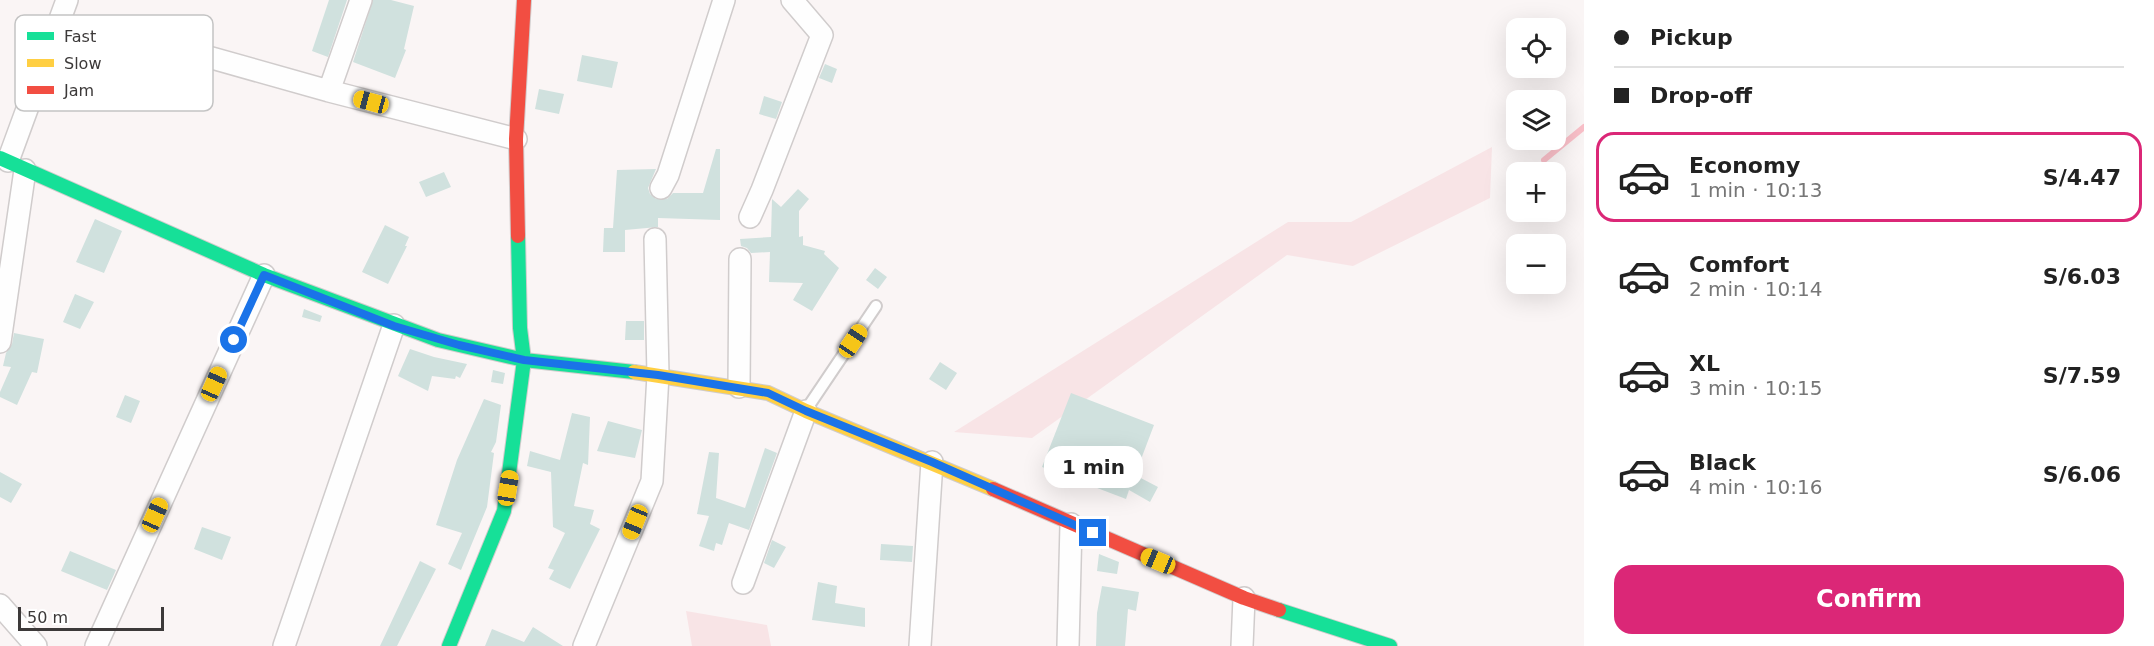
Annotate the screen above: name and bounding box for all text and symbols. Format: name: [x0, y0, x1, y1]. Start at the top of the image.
legend: [15, 15, 213, 111]
map controls: [1506, 18, 1566, 294]
button: locate: [1506, 18, 1566, 78]
text: Pickup: [1650, 25, 1733, 50]
text: Fast: [64, 27, 96, 46]
text: Slow: [64, 54, 101, 73]
text: Jam: [63, 81, 94, 100]
text: Drop-off: [1650, 83, 1752, 108]
car: [351, 89, 391, 115]
button: layers: [1506, 90, 1566, 150]
icon: car: [1617, 150, 1671, 204]
text: Economy: [1689, 153, 1800, 178]
button: +: [1506, 162, 1566, 222]
text: S/4.47: [2043, 165, 2121, 190]
text: 1 min · 10:13: [1689, 178, 1823, 202]
button: −: [1506, 234, 1566, 294]
icon: car: [1617, 249, 1671, 303]
text: Comfort: [1689, 252, 1789, 277]
text: S/6.03: [2043, 264, 2121, 289]
text: 2 min · 10:14: [1689, 277, 1823, 301]
car: [835, 321, 871, 361]
route start: [220, 326, 247, 353]
icon: car: [1617, 348, 1671, 402]
text: XL: [1689, 351, 1720, 376]
text: S/7.59: [2043, 363, 2121, 388]
car: [198, 364, 230, 404]
text: 3 min · 10:15: [1689, 376, 1823, 400]
callout: 1 min: [1044, 446, 1142, 488]
icon: car: [1617, 447, 1671, 501]
text: Black: [1689, 450, 1756, 475]
text: 1 min: [1062, 455, 1125, 479]
text: S/6.06: [2043, 462, 2121, 487]
car: [496, 469, 520, 507]
text: 4 min · 10:16: [1689, 475, 1823, 499]
car: [139, 495, 171, 535]
car: [620, 502, 650, 542]
route end: [1079, 519, 1106, 546]
car: [1138, 546, 1178, 576]
button: Confirm: [1614, 565, 2124, 634]
scale bar: [18, 604, 164, 632]
text: 50 m: [27, 608, 68, 627]

